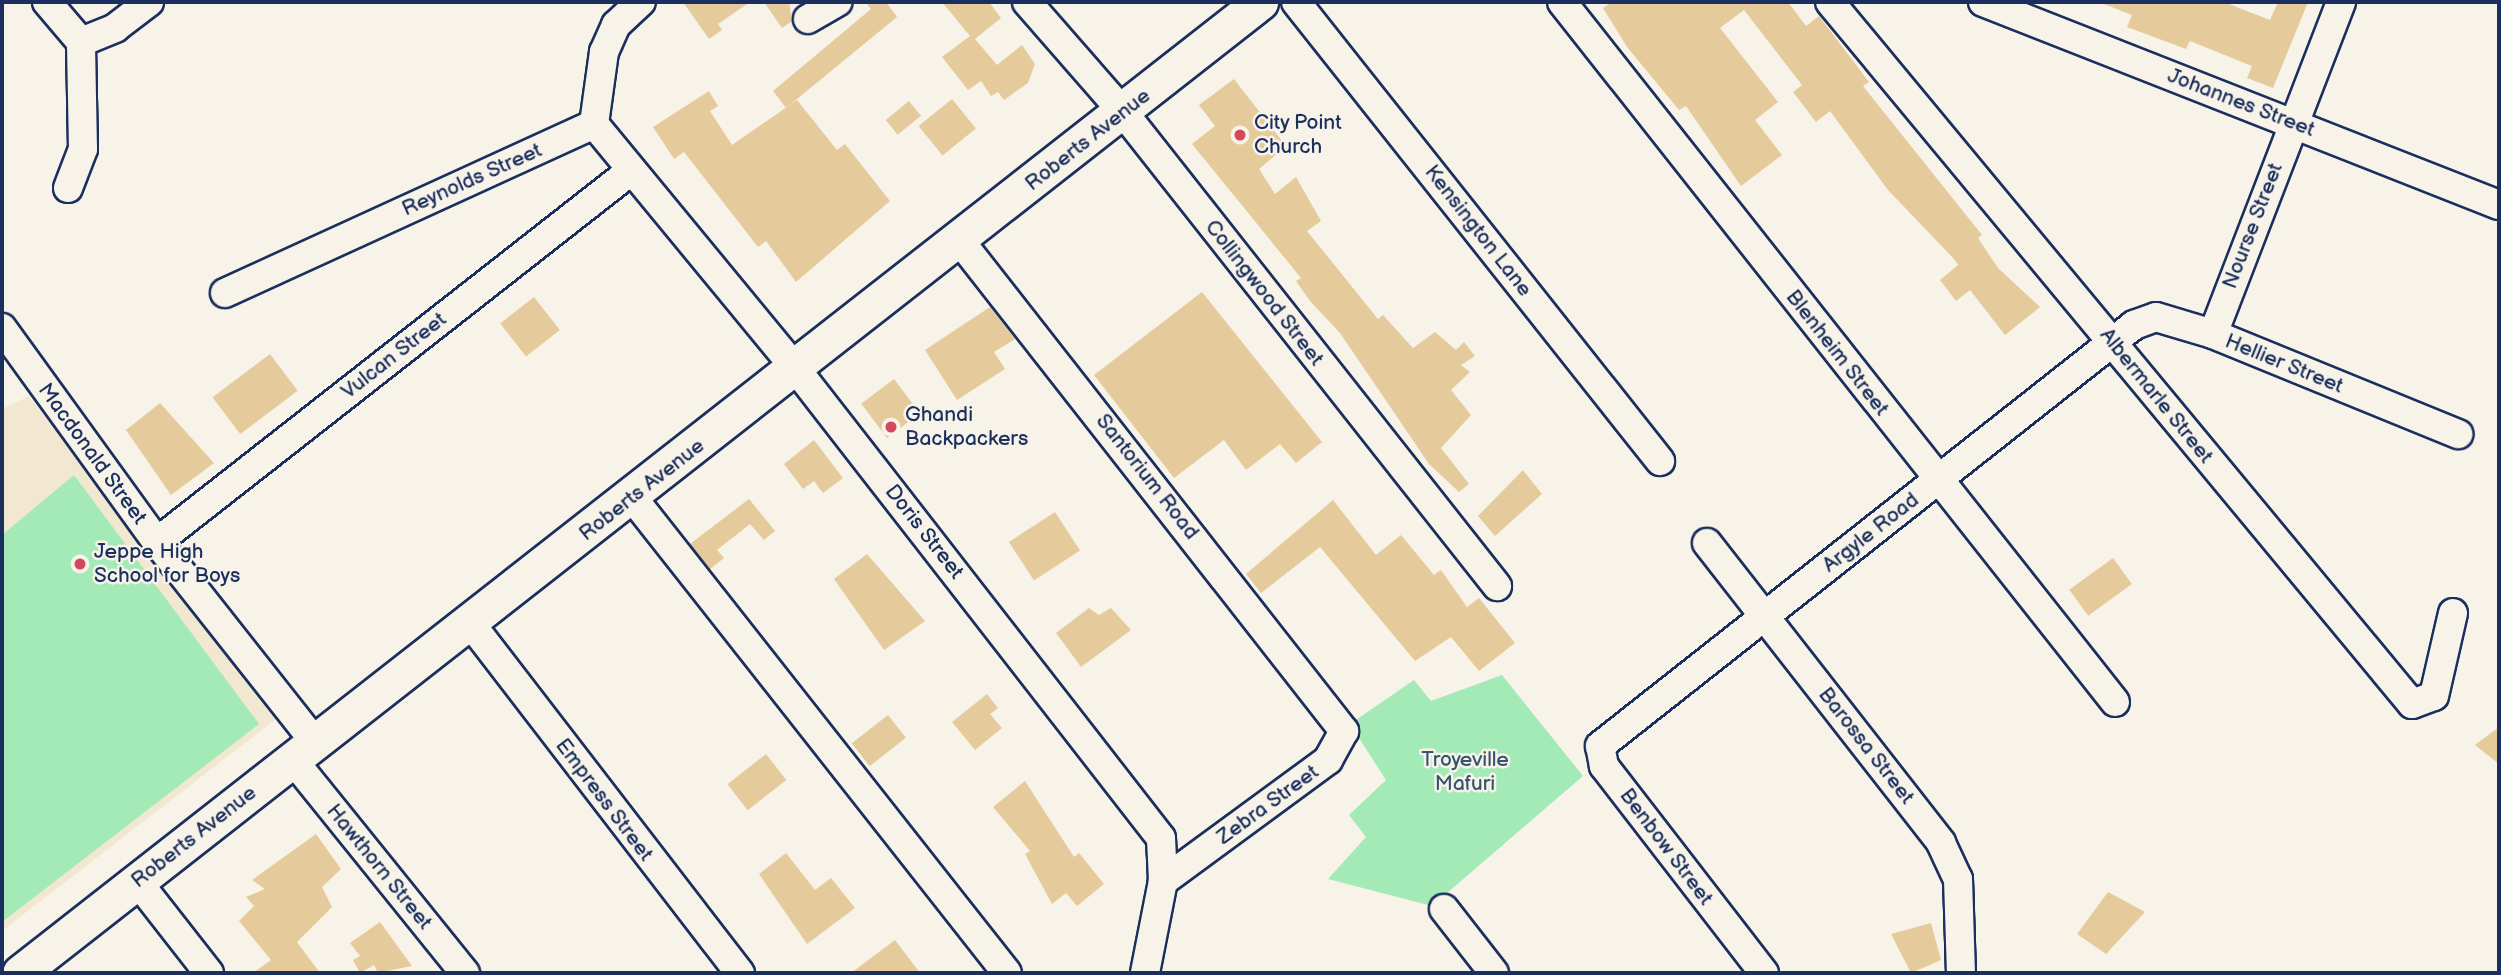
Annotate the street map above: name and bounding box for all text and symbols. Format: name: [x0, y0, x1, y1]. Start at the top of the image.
street label: Johannes Street: [2164, 63, 2318, 143]
street label: Roberts Avenue: [1020, 83, 1156, 197]
place label: City Point Church: [1254, 110, 1343, 160]
marker: City Point Church: [1232, 127, 1248, 143]
street label: Reynolds Street: [398, 138, 546, 222]
street label: Nourse Street: [2217, 159, 2289, 293]
street label: Kensington Lane: [1419, 160, 1537, 302]
street label: Collingwood Street: [1199, 215, 1329, 371]
street label: Blenheim Street: [1780, 285, 1894, 421]
street label: Vulcan Street: [336, 307, 452, 405]
street label: Albermarle Street: [2094, 323, 2218, 469]
street label: Hellier Street: [2221, 329, 2347, 399]
street label: Macdonald Street: [32, 378, 152, 530]
place label: Ghandi Backpackers: [905, 402, 1028, 452]
street label: Santorium Road: [1090, 409, 1204, 545]
marker: Ghandi Backpackers: [883, 419, 899, 435]
street label: Roberts Avenue: [574, 433, 710, 547]
street label: Doris Street: [879, 480, 969, 584]
street label: Argyle Road: [1818, 488, 1924, 578]
place label: Jeppe High School for Boys: [94, 539, 240, 589]
marker: Jeppe High School for Boys: [72, 556, 88, 572]
street label: Barossa Street: [1813, 683, 1919, 809]
street label: Empress Street: [550, 734, 658, 866]
park label: Troyeville Mafuri: [1421, 747, 1509, 797]
street label: Zebra Street: [1212, 760, 1324, 850]
street label: Roberts Avenue: [126, 780, 262, 894]
street label: Benbow Street: [1614, 784, 1718, 910]
street label: Hawthorn Street: [321, 799, 437, 935]

